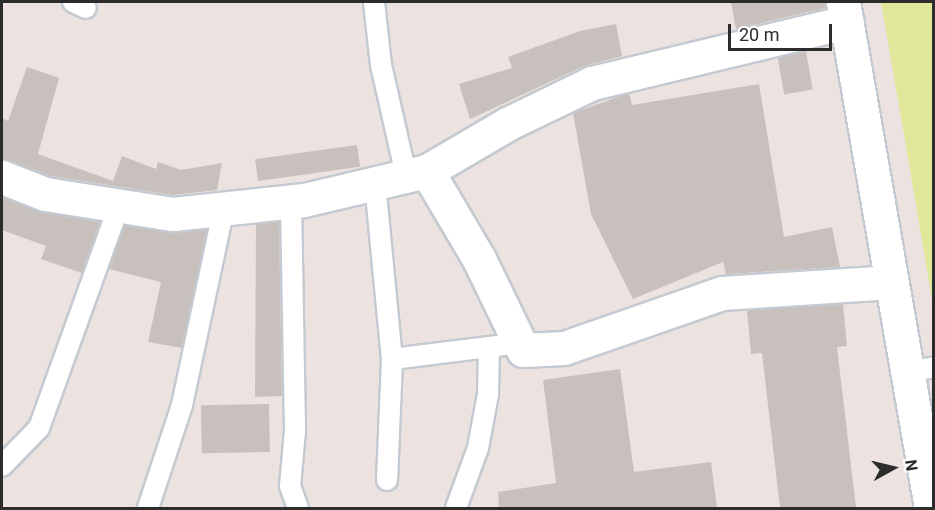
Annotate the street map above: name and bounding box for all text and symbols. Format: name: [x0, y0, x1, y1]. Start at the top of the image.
scale bar: [731, 12, 834, 50]
text: 20 m: [739, 24, 779, 45]
north arrow: [863, 438, 923, 498]
text: N: [901, 459, 922, 472]

